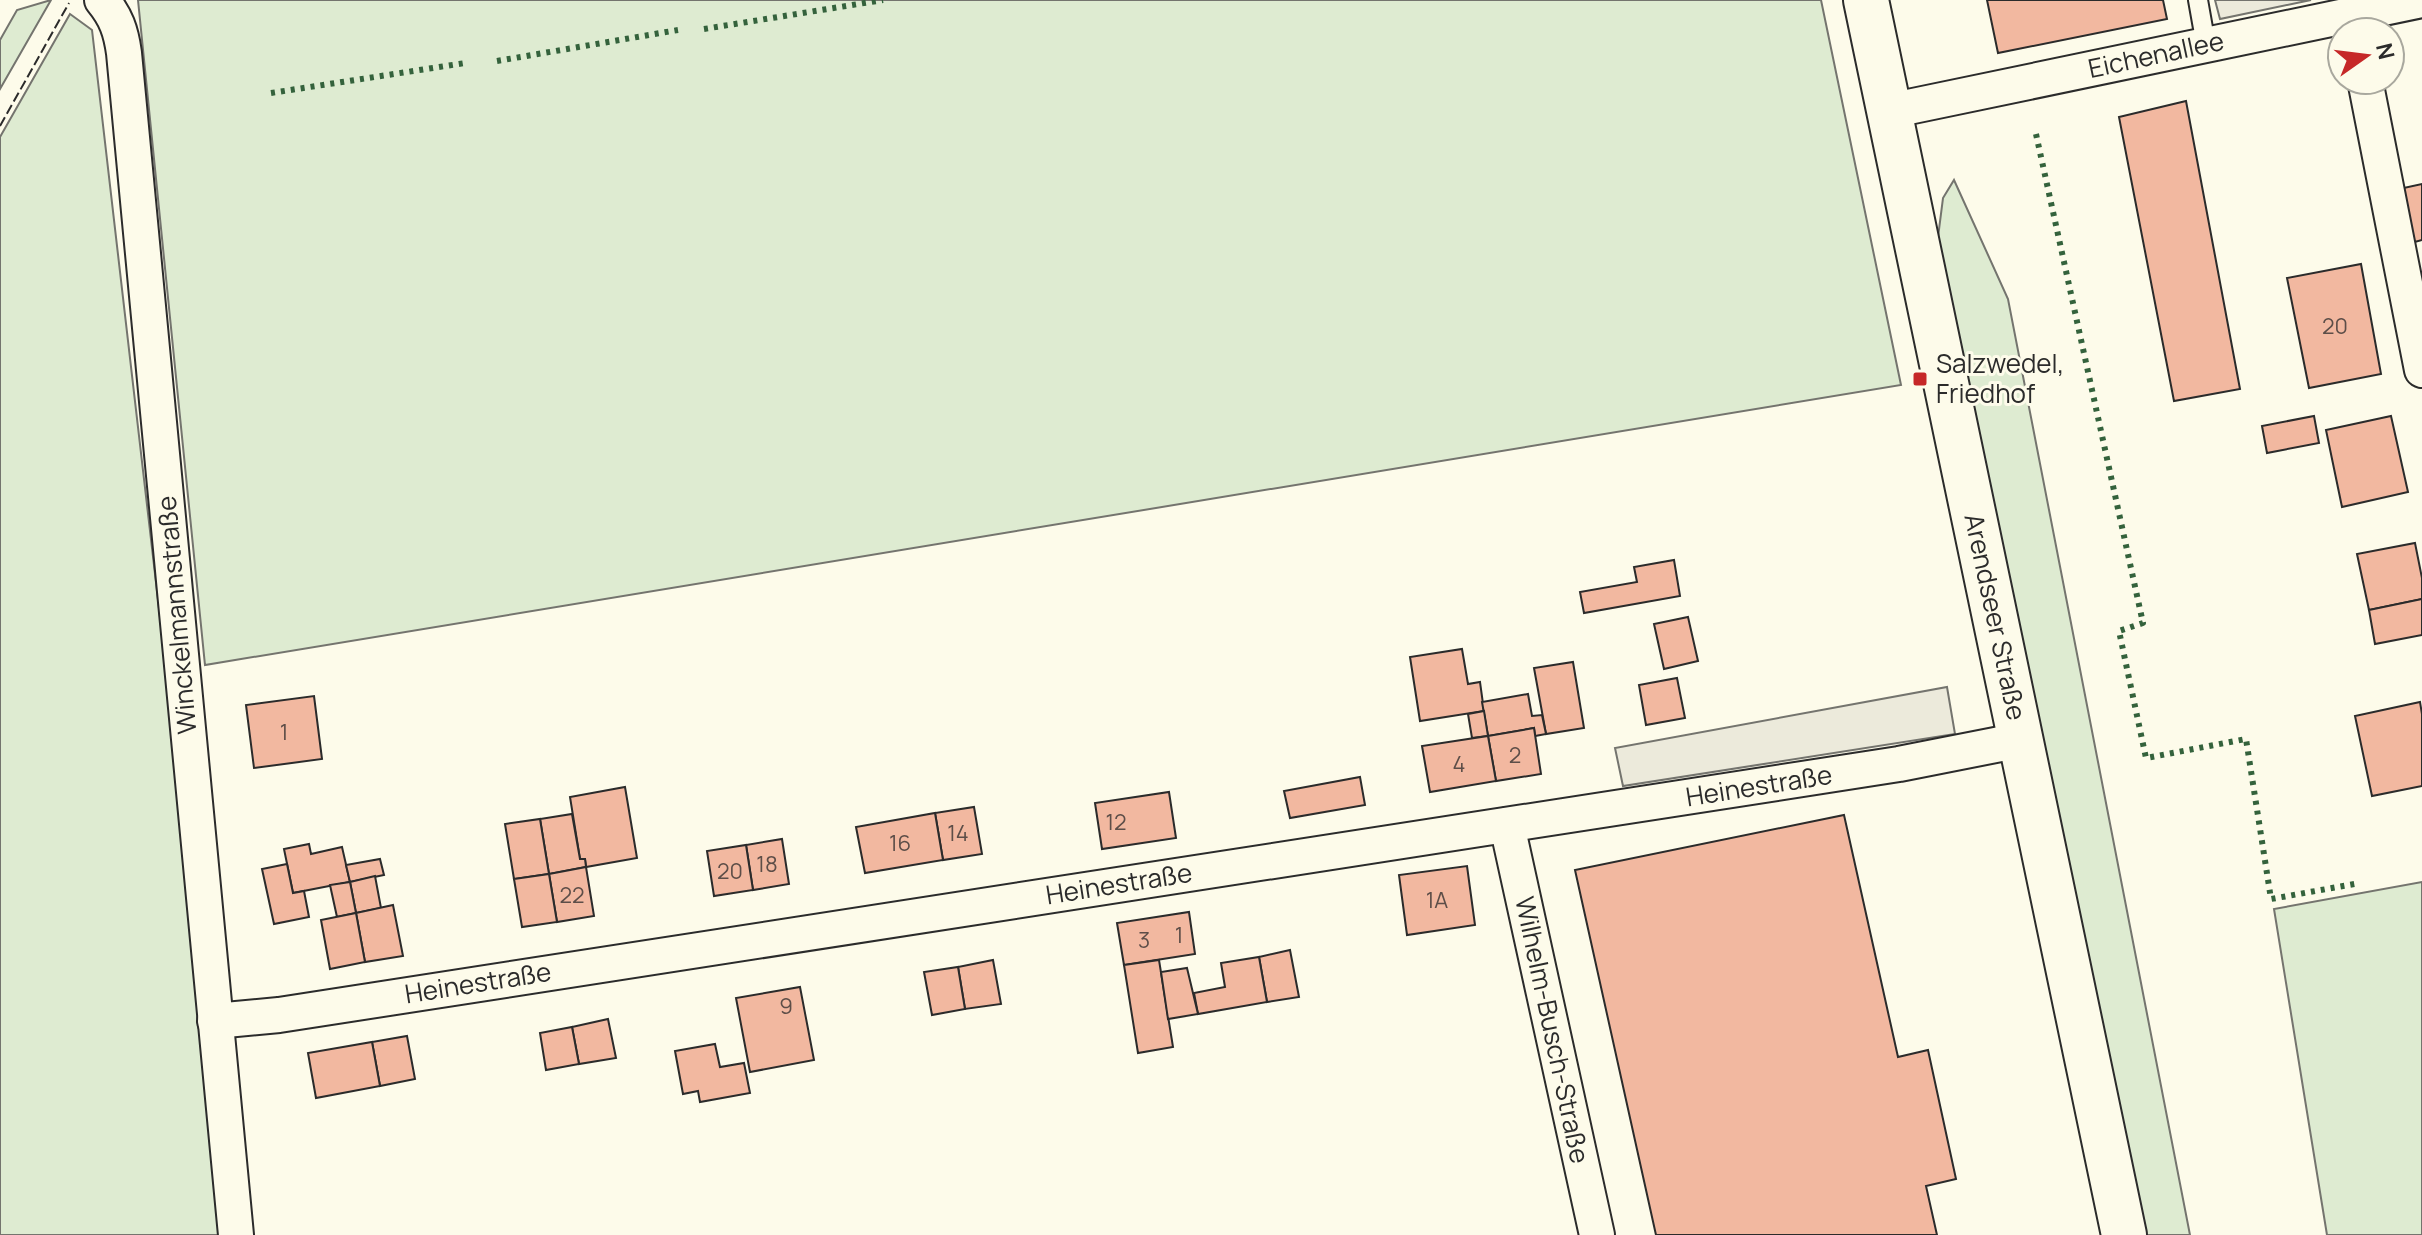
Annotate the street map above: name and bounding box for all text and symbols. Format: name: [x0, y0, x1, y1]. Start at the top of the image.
north arrow: [2326, 16, 2406, 96]
street label: Eichenallee: [2085, 22, 2227, 86]
text: N: [2369, 40, 2402, 62]
house number: 20: [2322, 311, 2348, 341]
place label: Salzwedel, Friedhof: [1936, 345, 2065, 411]
marker: Salzwedel, Friedhof: [1911, 370, 1929, 388]
street label: Winckelmannstraße: [148, 494, 204, 736]
street label: Arendseer Straße: [1957, 510, 2035, 723]
house number: 1: [280, 717, 288, 747]
house number: 2: [1509, 740, 1521, 770]
house number: 4: [1453, 749, 1465, 779]
street label: Heinestraße: [1683, 756, 1835, 814]
house number: 12: [1105, 807, 1127, 837]
house number: 14: [947, 818, 969, 848]
house number: 16: [889, 828, 911, 858]
house number: 18: [756, 849, 778, 879]
street label: Heinestraße: [1043, 854, 1195, 912]
house number: 20: [717, 856, 743, 886]
house number: 22: [559, 880, 585, 910]
house number: 1A: [1426, 885, 1448, 915]
street label: Wilhelm-Busch-Straße: [1507, 893, 1599, 1167]
house number: 1: [1175, 920, 1183, 950]
house number: 3: [1138, 925, 1150, 955]
street label: Heinestraße: [402, 953, 554, 1011]
house number: 9: [779, 991, 793, 1021]

